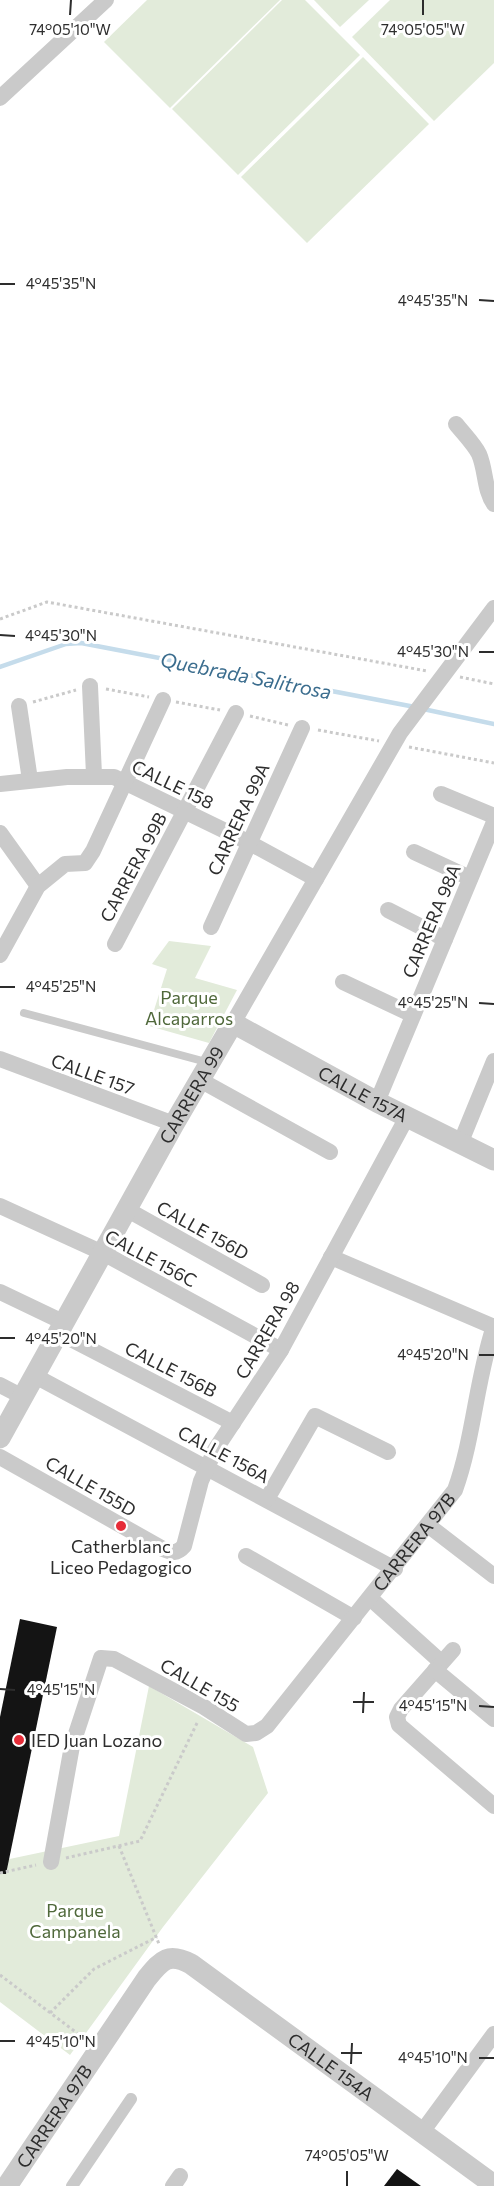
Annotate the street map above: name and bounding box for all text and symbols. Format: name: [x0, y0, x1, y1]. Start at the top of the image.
text: 74°05'10"W: [29, 20, 111, 38]
text: 74°05'05"W: [381, 20, 465, 38]
text: 4°45'35"N: [26, 274, 96, 292]
text: 4°45'35"N: [398, 291, 468, 309]
text: 4°45'30"N: [25, 626, 97, 644]
text: 4°45'30"N: [397, 642, 469, 660]
water label: Quebrada Salitrosa: [159, 647, 333, 703]
street label: CALLE 158: [128, 755, 218, 813]
street label: CARRERA 99A: [202, 759, 274, 879]
street label: CARRERA 99B: [95, 808, 171, 926]
street label: CARRERA 98A: [397, 861, 465, 981]
text: 4°45'25"N: [26, 977, 96, 995]
park label: Parque Alcaparros: [145, 986, 233, 1029]
text: 4°45'25"N: [398, 993, 468, 1011]
street label: CARRERA 99: [154, 1042, 228, 1147]
street label: CALLE 157: [48, 1049, 138, 1099]
street label: CALLE 157A: [315, 1061, 411, 1126]
street label: CALLE 156D: [153, 1196, 253, 1264]
street label: CALLE 156C: [101, 1225, 201, 1291]
street label: CARRERA 98: [230, 1277, 304, 1383]
text: 4°45'20"N: [25, 1329, 97, 1347]
street label: CALLE 156B: [121, 1336, 221, 1402]
text: 4°45'20"N: [397, 1345, 469, 1363]
street label: CALLE 156A: [174, 1421, 274, 1487]
street label: CALLE 155D: [42, 1451, 140, 1521]
street label: CARRERA 97B: [368, 1488, 460, 1595]
marker: Catherblanc Liceo Pedagogico: [114, 1519, 128, 1533]
place label: Catherblanc Liceo Pedagogico: [50, 1535, 192, 1578]
street label: CALLE 155: [156, 1654, 244, 1716]
text: 4°45'15"N: [27, 1680, 95, 1698]
text: 4°45'15"N: [399, 1696, 467, 1714]
place label: IED Juan Lozano: [31, 1729, 162, 1751]
marker: IED Juan Lozano: [12, 1733, 26, 1747]
park label: Parque Campanela: [29, 1899, 121, 1942]
street label: CALLE 154A: [284, 2028, 378, 2105]
text: 4°45'10"N: [26, 2032, 96, 2050]
text: 4°45'10"N: [398, 2048, 468, 2066]
street label: CARRERA 97B: [11, 2061, 96, 2172]
text: 74°05'05"W: [305, 2146, 389, 2164]

